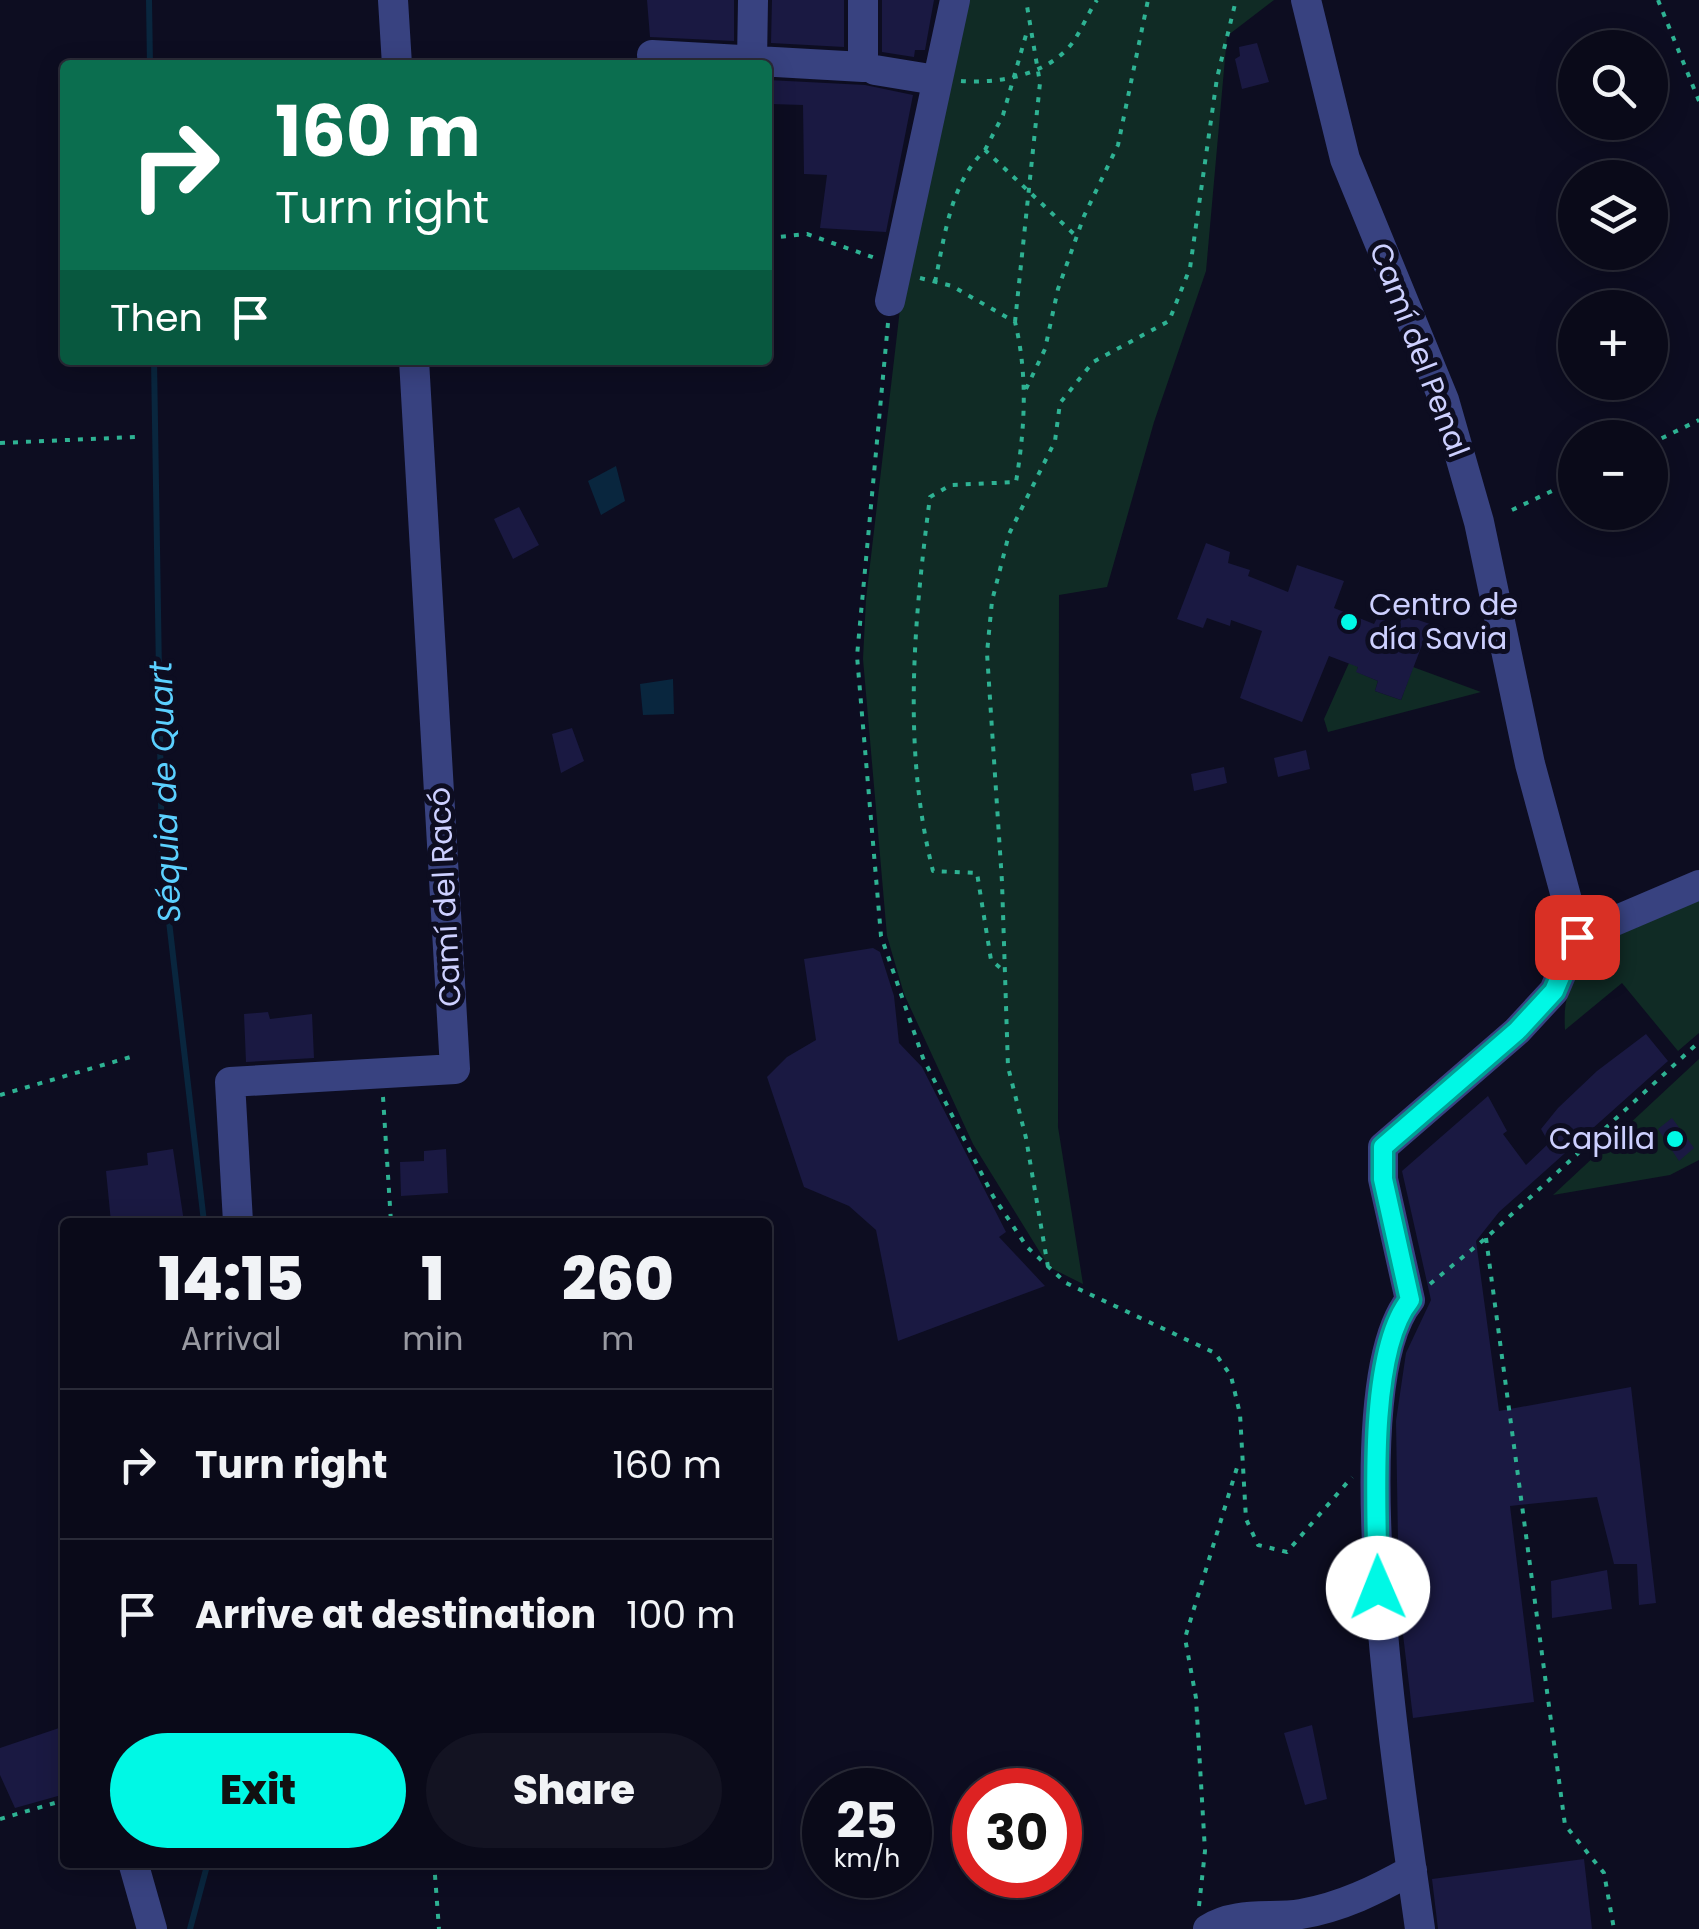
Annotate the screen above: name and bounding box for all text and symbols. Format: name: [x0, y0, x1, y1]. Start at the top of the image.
map controls: [1558, 30, 1668, 530]
button: search: [1558, 30, 1668, 140]
text: 160 m: [275, 82, 481, 181]
icon: right: [110, 100, 240, 230]
button: layers: [1558, 160, 1668, 270]
text: Turn right: [275, 176, 489, 239]
street label: Camí del Penal: [1359, 236, 1480, 463]
icon: arrive: [223, 290, 278, 345]
button: +: [1558, 290, 1668, 400]
text: Then: [110, 291, 203, 344]
button: −: [1558, 420, 1668, 530]
place label: Centro de día Savia: [1369, 583, 1518, 660]
marker: Centro de día Savia: [1338, 611, 1360, 633]
water label: Séquia de Quart: [137, 659, 192, 923]
street label: Camí del Racó: [417, 786, 472, 1008]
pin: [1535, 895, 1620, 980]
icon: arrive: [1550, 910, 1605, 965]
place label: Capilla: [1549, 1117, 1655, 1160]
marker: Capilla: [1664, 1128, 1686, 1150]
text: 14:15: [158, 1237, 304, 1321]
text: 1: [421, 1237, 444, 1321]
text: 260: [562, 1237, 674, 1321]
text: Arrival: [181, 1316, 281, 1361]
text: min: [402, 1316, 463, 1361]
text: m: [601, 1316, 634, 1361]
icon: right: [110, 1437, 165, 1492]
text: Turn right: [195, 1438, 387, 1491]
text: 160 m: [613, 1438, 722, 1491]
position arrow: [1326, 1536, 1430, 1640]
icon: arrive: [110, 1587, 165, 1642]
text: Arrive at destination: [195, 1588, 596, 1641]
text: 100 m: [626, 1588, 735, 1641]
button: Exit: [110, 1733, 406, 1848]
button: Share: [426, 1733, 722, 1848]
speed limit sign: 30: [952, 1768, 1082, 1898]
text: 25: [836, 1785, 898, 1856]
text: km/h: [834, 1841, 900, 1876]

